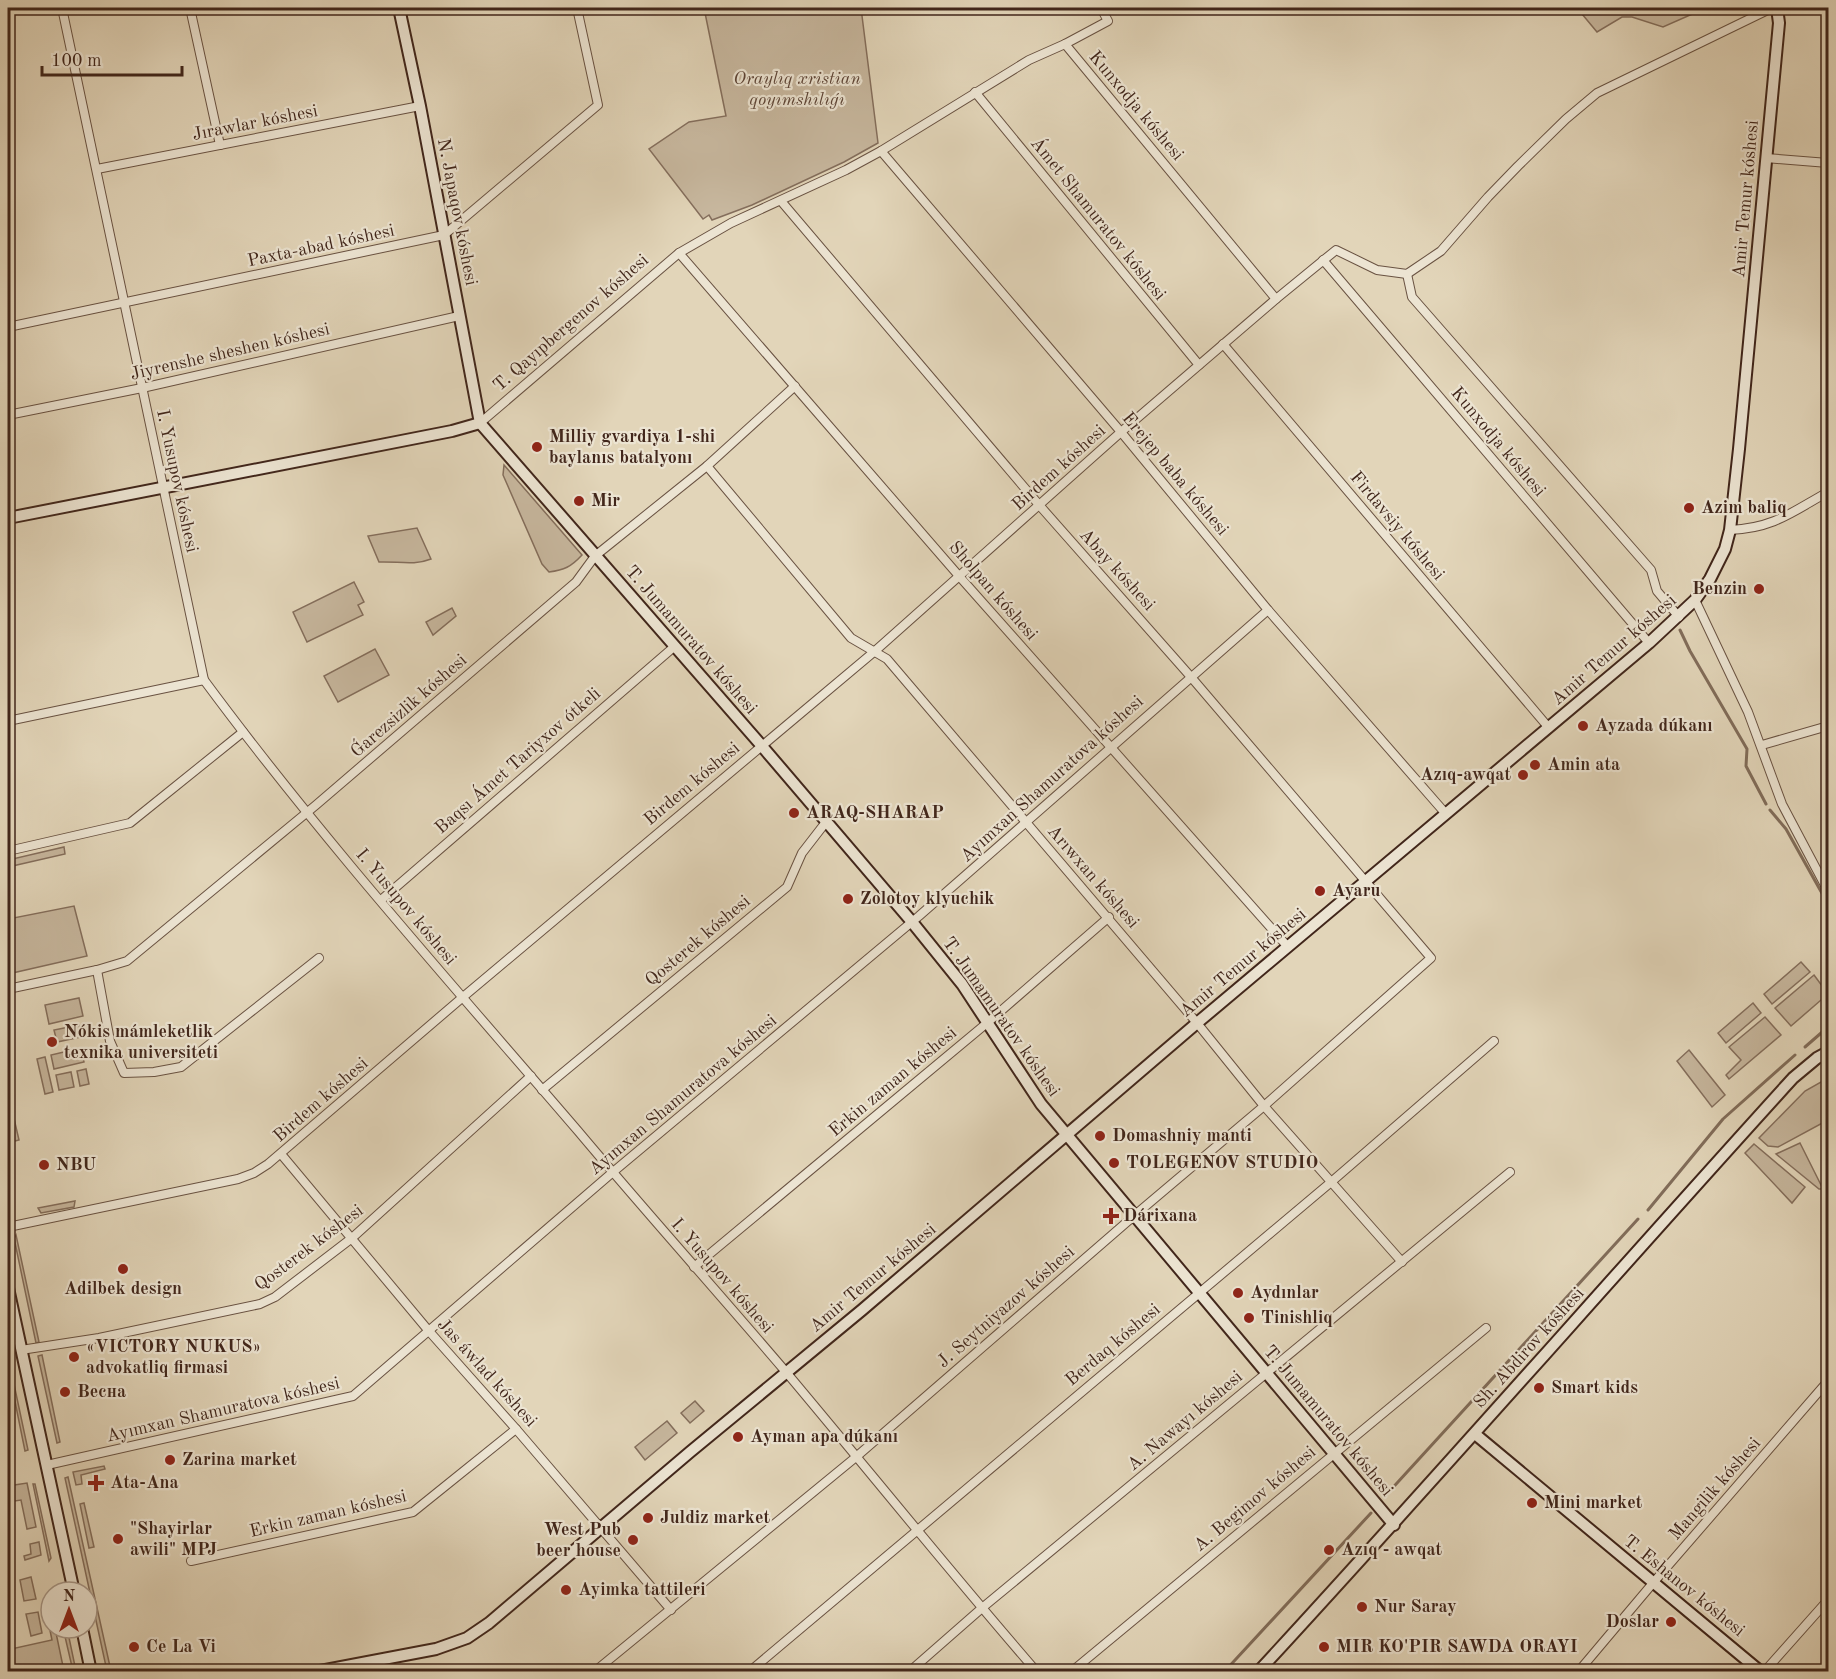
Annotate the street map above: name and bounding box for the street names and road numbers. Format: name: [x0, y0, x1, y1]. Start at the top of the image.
street label: Kunxodja kóshesi: [1085, 48, 1187, 164]
street label: Jırawlar kóshesi: [191, 102, 319, 144]
street label: Amir Temur kóshesi: [1730, 119, 1762, 279]
street label: Ámet Shamuratov kóshesi: [1027, 132, 1172, 304]
street label: N. Japaqov kóshesi: [434, 137, 480, 287]
street label: Paxta-abad kóshesi: [246, 222, 396, 270]
street label: T. Qayıpbergenov kóshesi: [490, 251, 652, 395]
street label: Jiyrenshe sheshen kóshesi: [129, 320, 331, 384]
street label: Kunxodja kóshesi: [1447, 384, 1549, 500]
street label: I. Yusupov kóshesi: [153, 408, 201, 554]
street label: Erejep baba kóshesi: [1118, 409, 1232, 539]
street label: Birdem kóshesi: [1009, 422, 1109, 514]
street label: Firdavsiy kóshesi: [1346, 468, 1448, 584]
street label: Abay kóshesi: [1076, 526, 1158, 614]
street label: Sholpan kóshesi: [945, 538, 1041, 644]
street label: T. Jumamuratov kóshesi: [622, 562, 760, 718]
street label: Amir Temur kóshesi: [1548, 591, 1680, 709]
street label: Ǵarezsizlik kóshesi: [345, 648, 470, 761]
street label: Baqsı Ámet Tariyxov ótkeli: [429, 681, 604, 838]
street label: Ayımxan Shamuratova kóshesi: [957, 692, 1147, 866]
street label: Birdem kóshesi: [641, 739, 743, 829]
street label: Arıwxan kóshesi: [1044, 822, 1142, 932]
street label: I. Yusupov kóshesi: [352, 845, 460, 969]
street label: Qosterek kóshesi: [642, 892, 754, 990]
street label: Amir Temur kóshesi: [1177, 905, 1310, 1021]
street label: T. Jumamuratov kóshesi: [939, 934, 1063, 1100]
street label: Ayımxan Shamuratova kóshesi: [586, 1011, 780, 1179]
street label: Erkin zaman kóshesi: [826, 1023, 960, 1140]
street label: Birdem kóshesi: [270, 1054, 372, 1146]
street label: Qosterek kóshesi: [251, 1201, 367, 1295]
street label: I. Yusupov kóshesi: [667, 1215, 777, 1337]
street label: Amir Temur kóshesi: [807, 1220, 940, 1336]
street label: J. Seytniyazov kóshesi: [934, 1243, 1078, 1371]
street label: Sh. Abdirov kóshesi: [1470, 1284, 1588, 1412]
street label: Berdaq kóshesi: [1062, 1300, 1164, 1390]
street label: Jas áwlad kóshesi: [434, 1315, 540, 1431]
street label: T. Jumamuratov kóshesi: [1260, 1342, 1396, 1500]
street label: A. Nawayı kóshesi: [1124, 1368, 1246, 1474]
street label: Ayımxan Shamuratova kóshesi: [105, 1374, 342, 1446]
street label: Mangilik kóshesi: [1666, 1434, 1764, 1544]
street label: A. Begimov kóshesi: [1191, 1443, 1319, 1555]
street label: Erkin zaman kóshesi: [248, 1487, 408, 1541]
street label: T. Eshanov kóshesi: [1620, 1532, 1748, 1640]

